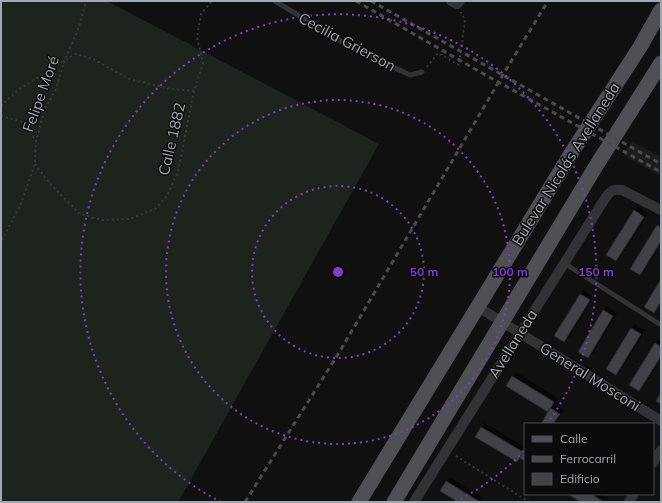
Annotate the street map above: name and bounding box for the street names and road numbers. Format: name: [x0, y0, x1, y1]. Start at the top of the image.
street label: Cecilia Grierson: [295, 8, 399, 75]
street label: Felipe Moré: [18, 53, 63, 134]
street label: Bulevar Nicolás Avellaneda: [507, 79, 624, 249]
street label: Calle 1882: [154, 101, 189, 177]
street label: Avellaneda: [484, 306, 541, 382]
street label: General Mosconi: [536, 338, 644, 415]

